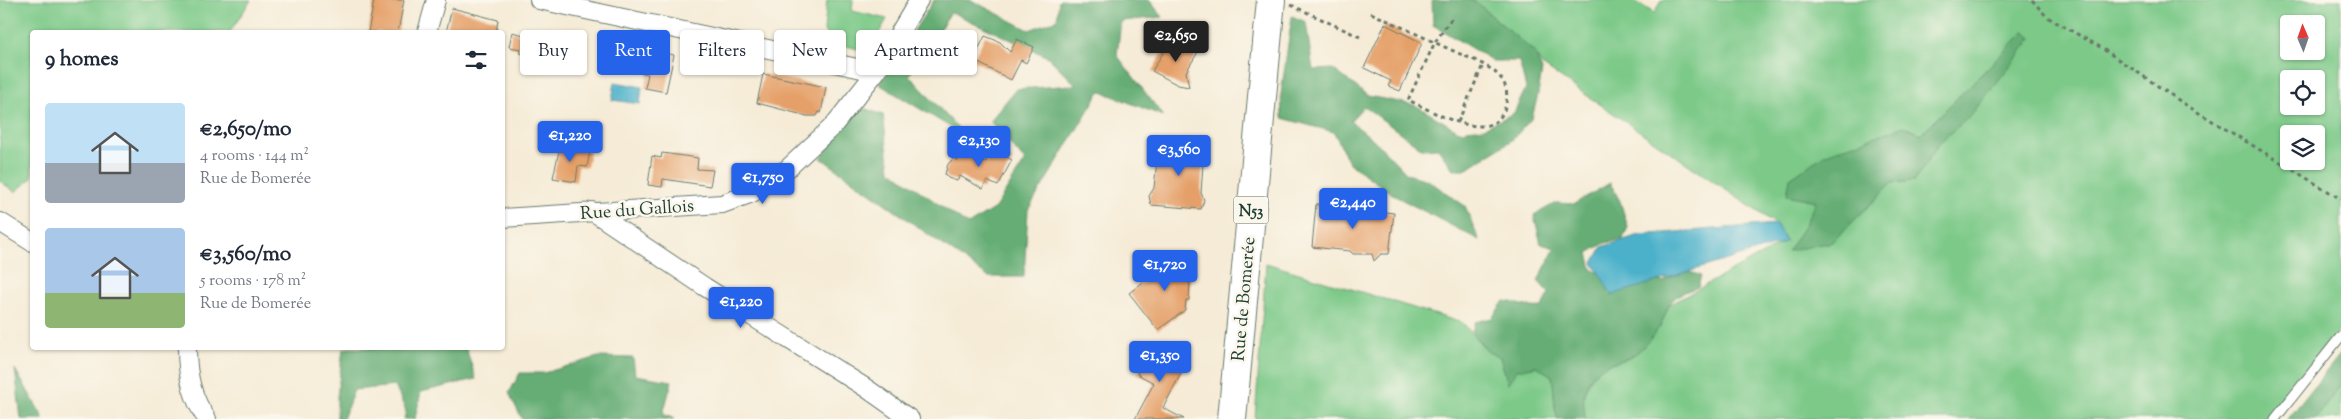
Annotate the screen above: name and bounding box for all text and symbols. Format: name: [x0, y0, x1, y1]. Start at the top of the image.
north arrow: [2280, 15, 2325, 60]
map controls: [2280, 15, 2325, 170]
pin: €2,650: [1135, 20, 1217, 63]
text: €2,650: [1155, 25, 1197, 48]
chip: Buy: [520, 30, 587, 75]
chip: Rent: [597, 30, 670, 75]
chip: Filters: [680, 30, 764, 75]
chip: New: [774, 30, 846, 75]
chip: Apartment: [856, 30, 977, 75]
text: 9 homes: [45, 45, 118, 75]
icon: filters: [462, 46, 490, 74]
button: locate: [2280, 70, 2325, 115]
text: €2,650/mo: [200, 115, 292, 145]
pin: €1,220: [529, 120, 611, 163]
icon: home: [85, 123, 145, 183]
text: €1,220: [549, 125, 591, 148]
button: layers: [2280, 125, 2325, 170]
pin: €2,130: [938, 126, 1020, 168]
text: €2,130: [958, 130, 1000, 153]
pin: €3,560: [1138, 134, 1220, 177]
text: €3,560: [1158, 139, 1200, 162]
text: 4 rooms · 144 m²: [200, 145, 309, 168]
pin: €1,750: [722, 162, 804, 205]
text: €1,750: [742, 167, 784, 190]
text: Rue de Bomerée: [200, 168, 311, 191]
pin: €2,440: [1312, 188, 1394, 230]
text: €2,440: [1330, 192, 1376, 215]
street label: Rue du Gallois: [579, 194, 695, 228]
road number: N53: [1234, 196, 1268, 224]
street label: Rue de Bomerée: [1227, 236, 1263, 363]
text: €3,560/mo: [200, 240, 291, 270]
icon: home: [85, 248, 145, 308]
pin: €1,720: [1124, 250, 1206, 292]
text: €1,720: [1143, 254, 1187, 277]
text: 5 rooms · 178 m²: [200, 270, 306, 293]
pin: €1,220: [700, 286, 782, 329]
text: €1,220: [720, 291, 762, 314]
text: Rue de Bomerée: [200, 293, 311, 316]
pin: €1,350: [1119, 340, 1201, 383]
text: €1,350: [1140, 345, 1180, 368]

